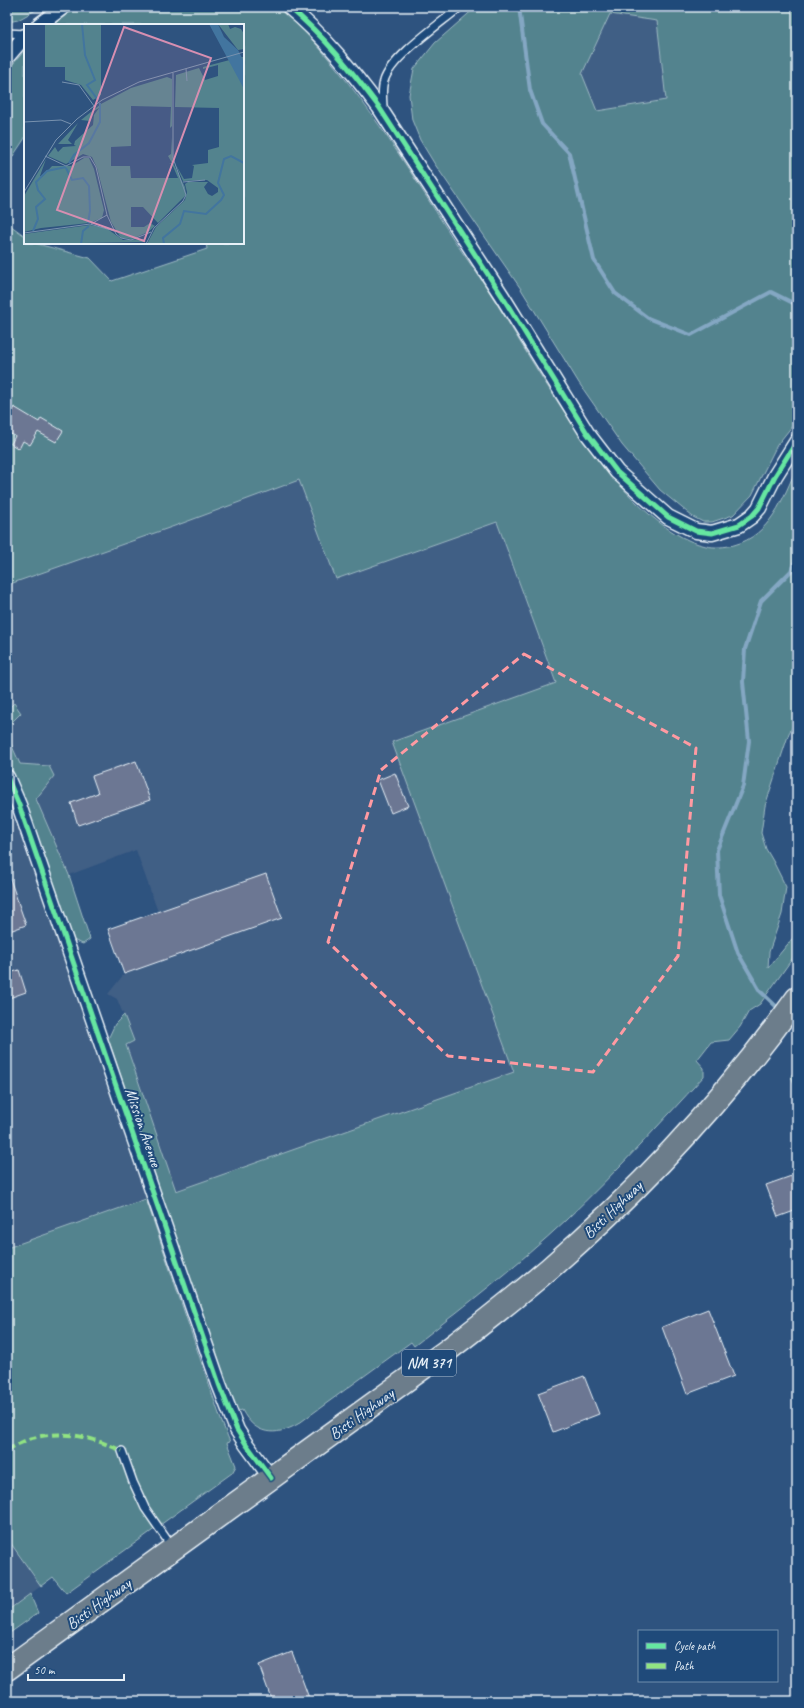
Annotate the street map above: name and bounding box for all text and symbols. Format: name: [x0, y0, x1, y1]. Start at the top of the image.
inset map: [24, 24, 244, 244]
street label: Mission Avenue: [120, 1085, 166, 1171]
street label: Bisti Highway: [579, 1175, 648, 1243]
road number: NM 371: [402, 1350, 456, 1376]
street label: Bisti Highway: [325, 1383, 399, 1444]
street label: Bisti Highway: [62, 1573, 136, 1634]
legend: [638, 1630, 778, 1682]
text: Cycle path: [674, 1638, 716, 1654]
scale bar: [28, 1656, 124, 1682]
text: Path: [674, 1658, 694, 1674]
text: 50 m: [34, 1662, 56, 1678]

